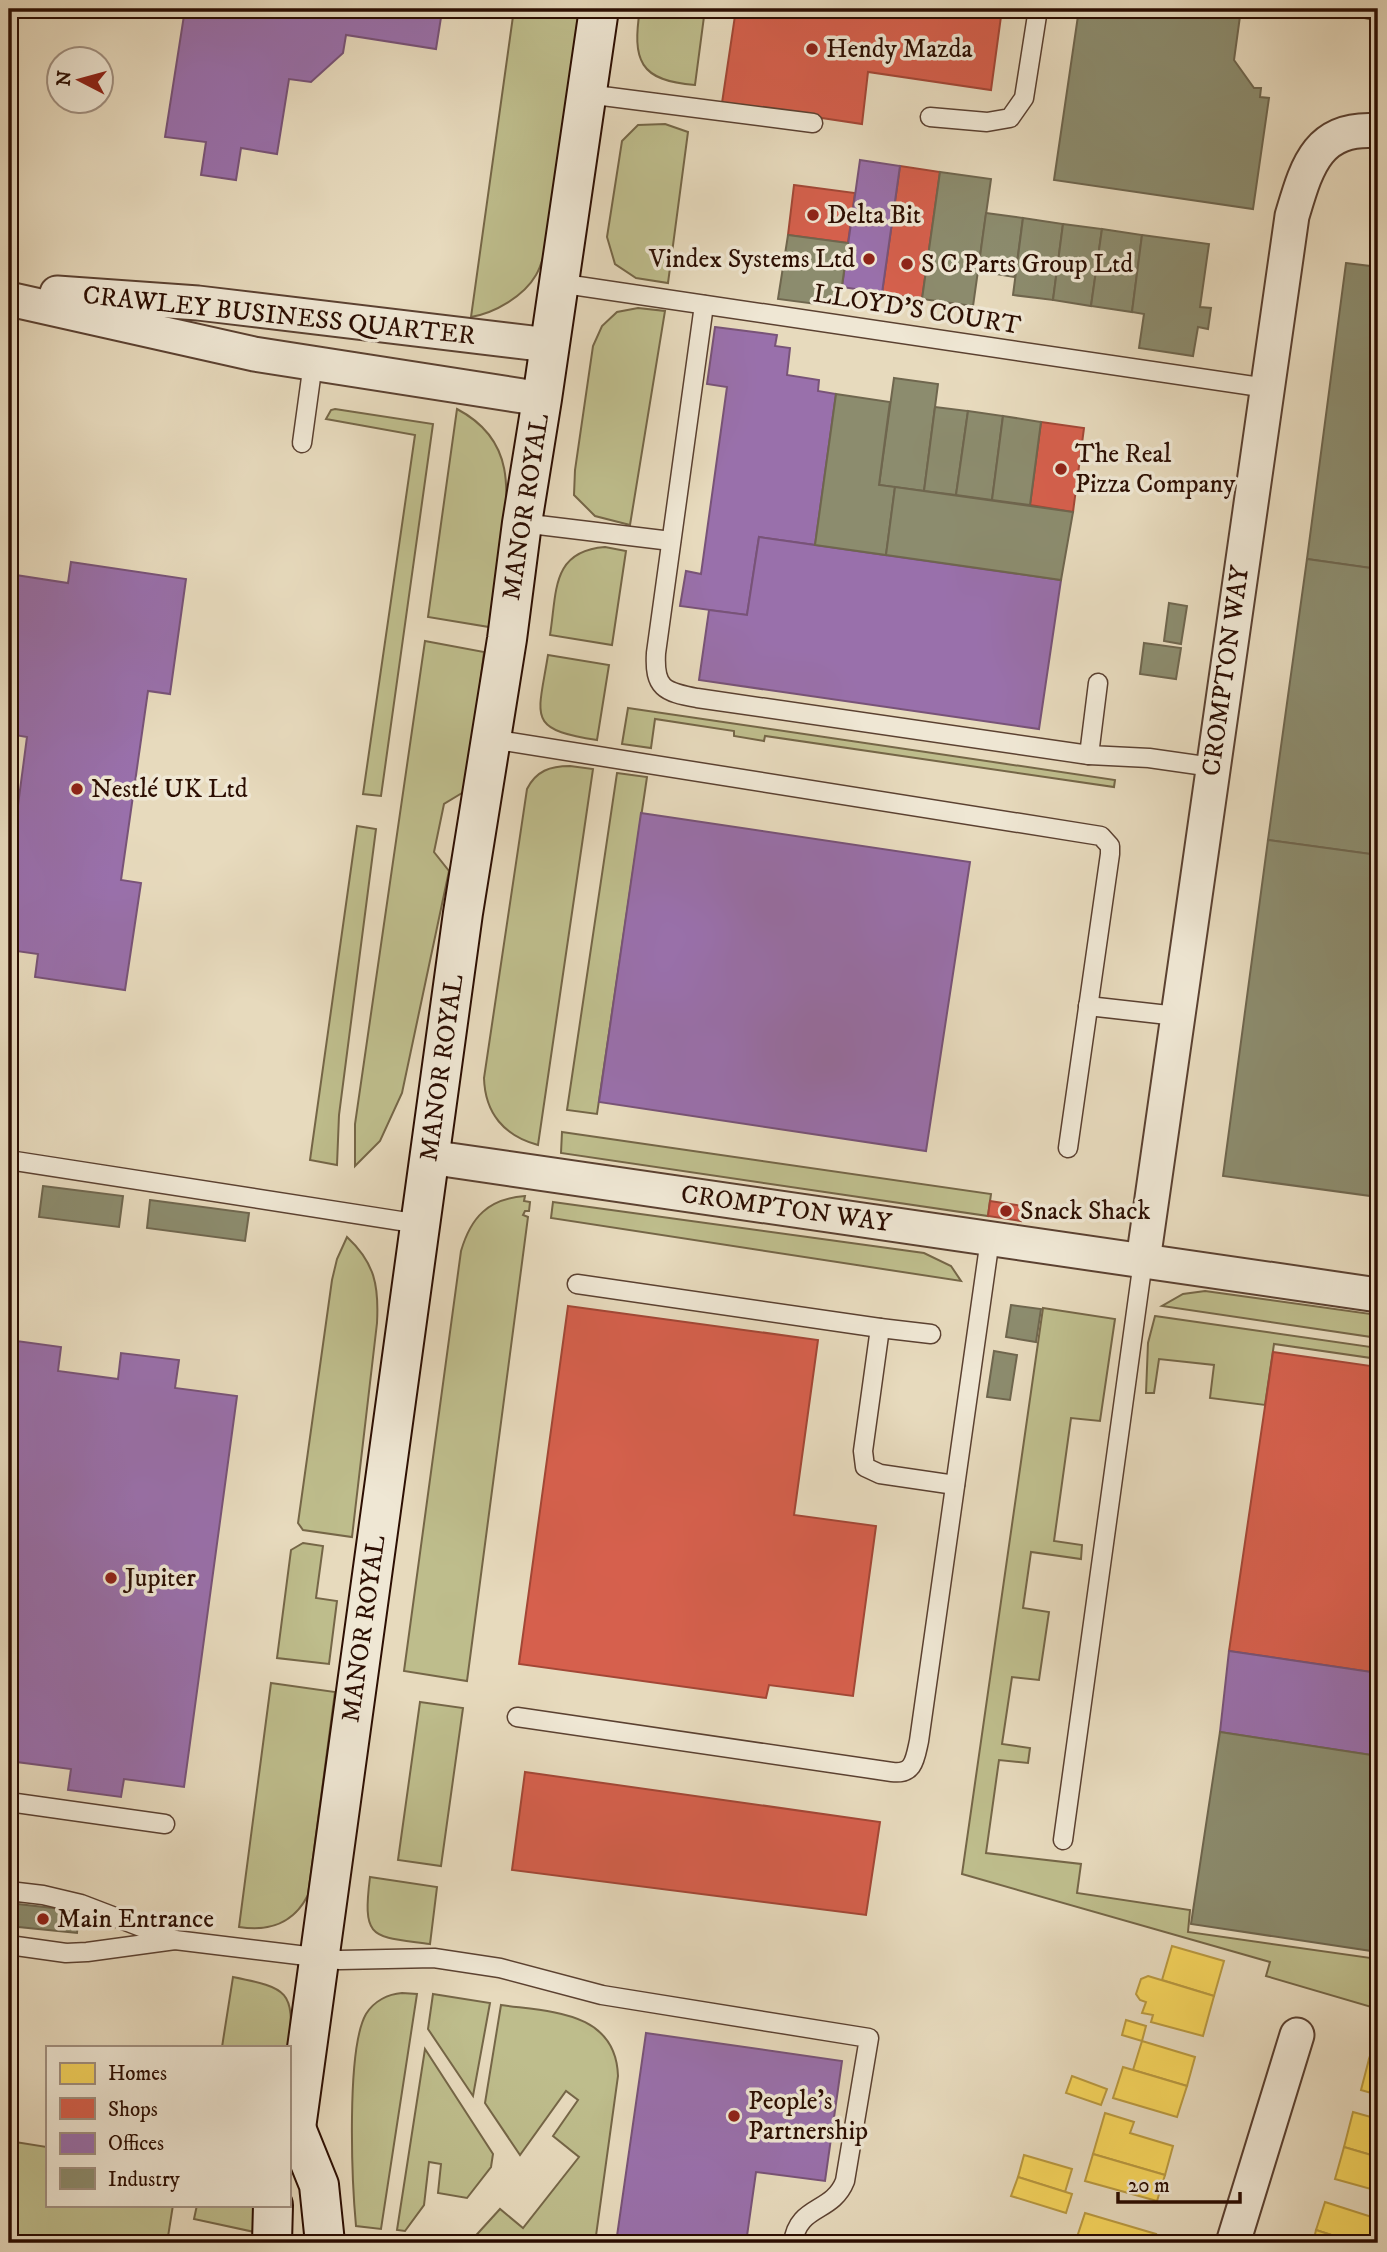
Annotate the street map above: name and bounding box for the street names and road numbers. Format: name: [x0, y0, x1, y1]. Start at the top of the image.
street label: LLOYD'S COURT: [811, 277, 1024, 343]
street label: CRAWLEY BUSINESS QUARTER: [81, 279, 477, 353]
street label: MANOR ROYAL: [495, 411, 557, 603]
street label: CROMPTON WAY: [1195, 563, 1257, 778]
street label: MANOR ROYAL: [413, 972, 471, 1164]
street label: CROMPTON WAY: [679, 1178, 894, 1240]
street label: MANOR ROYAL: [335, 1533, 393, 1725]

